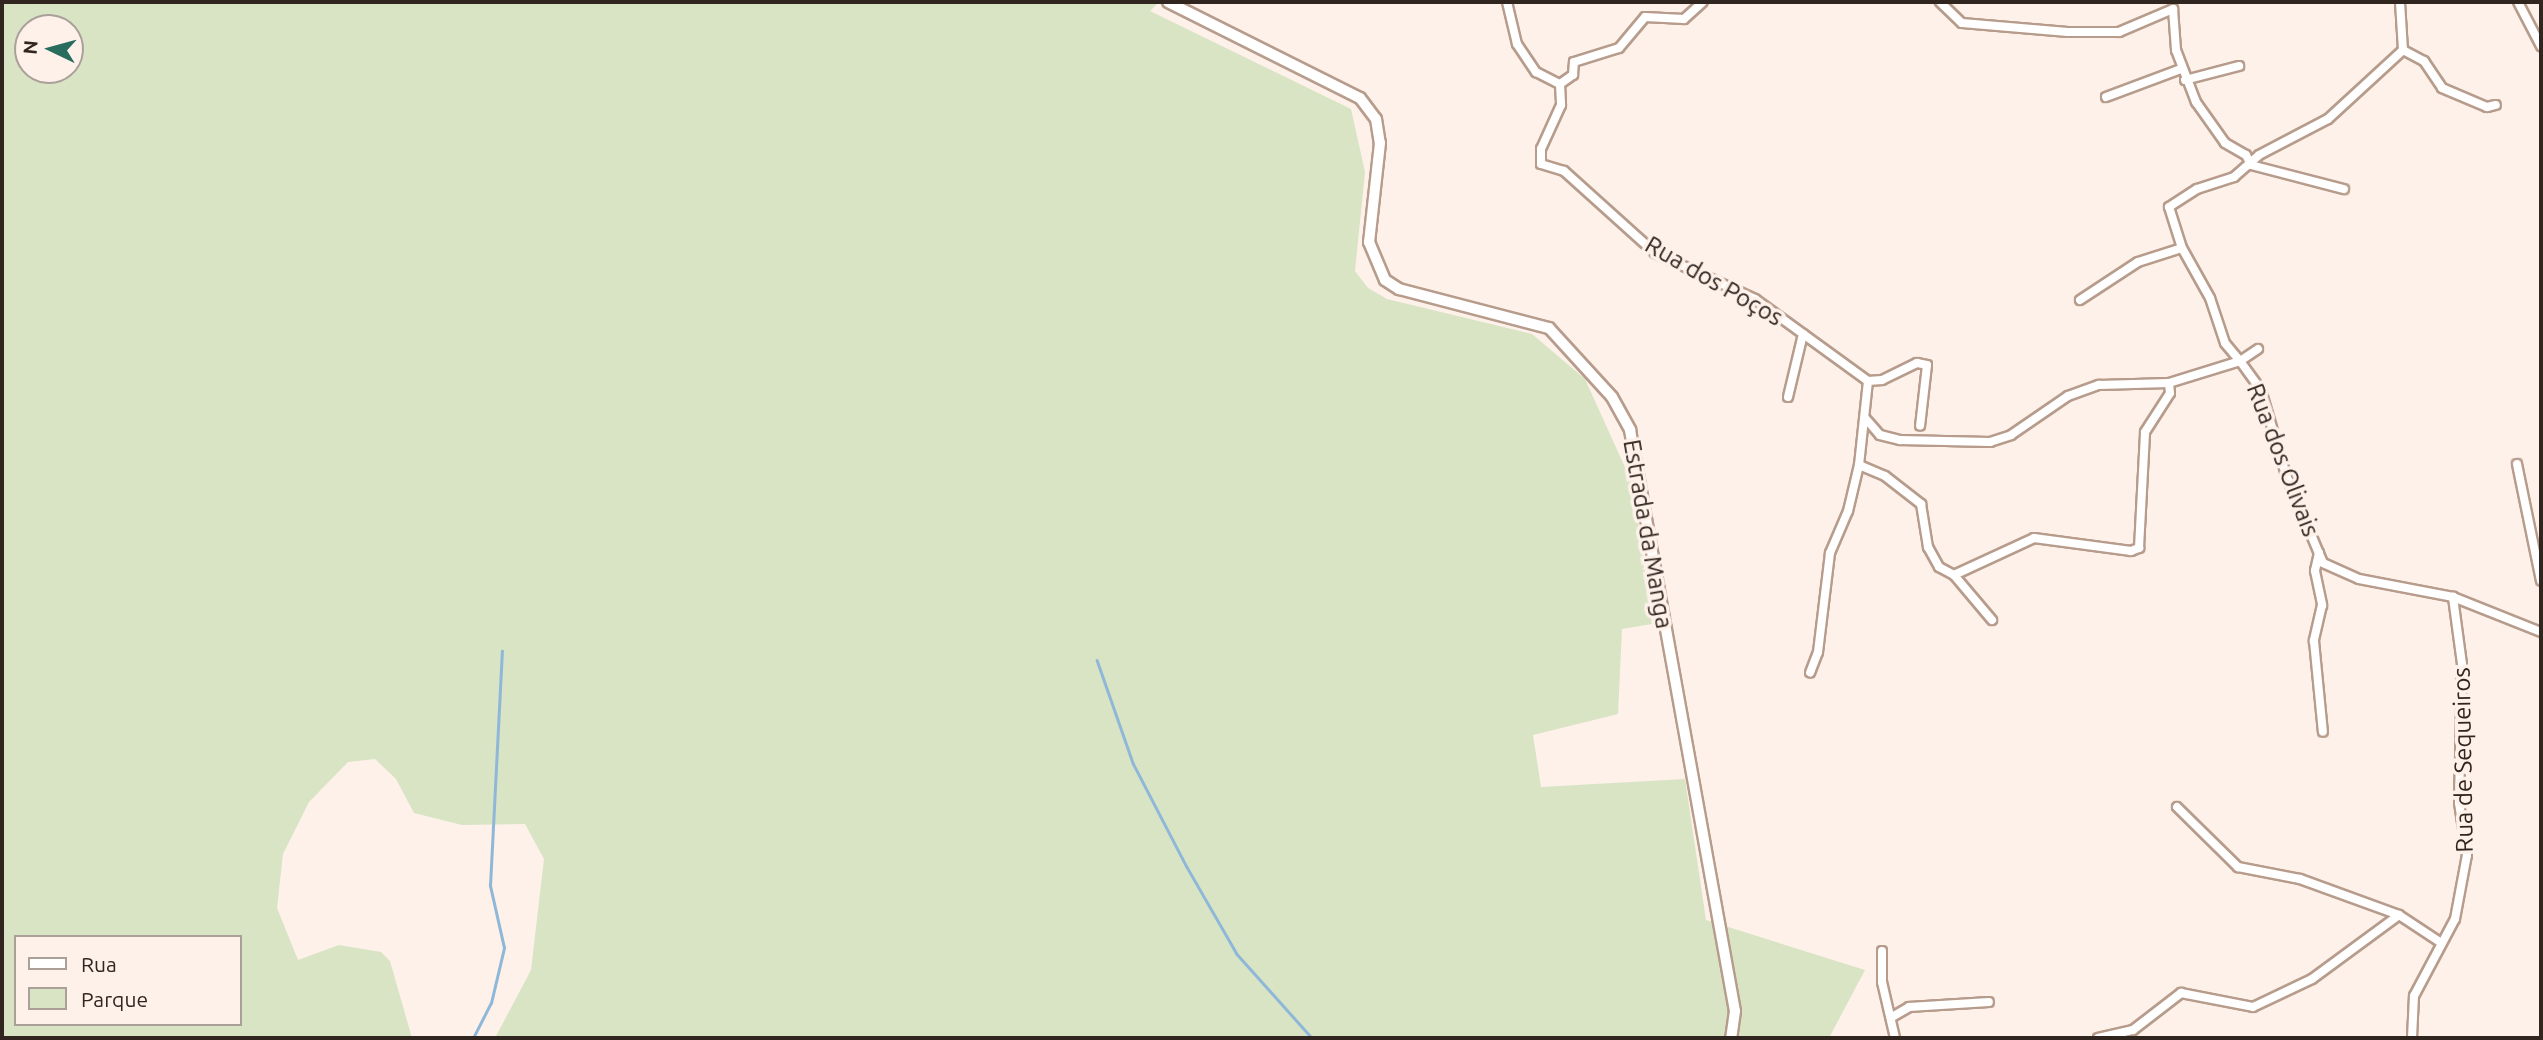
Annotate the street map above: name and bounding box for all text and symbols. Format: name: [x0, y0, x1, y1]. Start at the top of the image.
north arrow: [14, 14, 84, 84]
text: N: [18, 39, 42, 55]
street label: Rua dos Poços: [1640, 230, 1788, 332]
street label: Rua dos Olivais: [2241, 379, 2325, 541]
street label: Estrada da Manga: [1617, 437, 1679, 631]
street label: Rua de Sequeiros: [2447, 667, 2479, 853]
legend: [14, 935, 242, 1026]
text: Rua: [81, 952, 117, 976]
text: Parque: [81, 987, 148, 1011]

